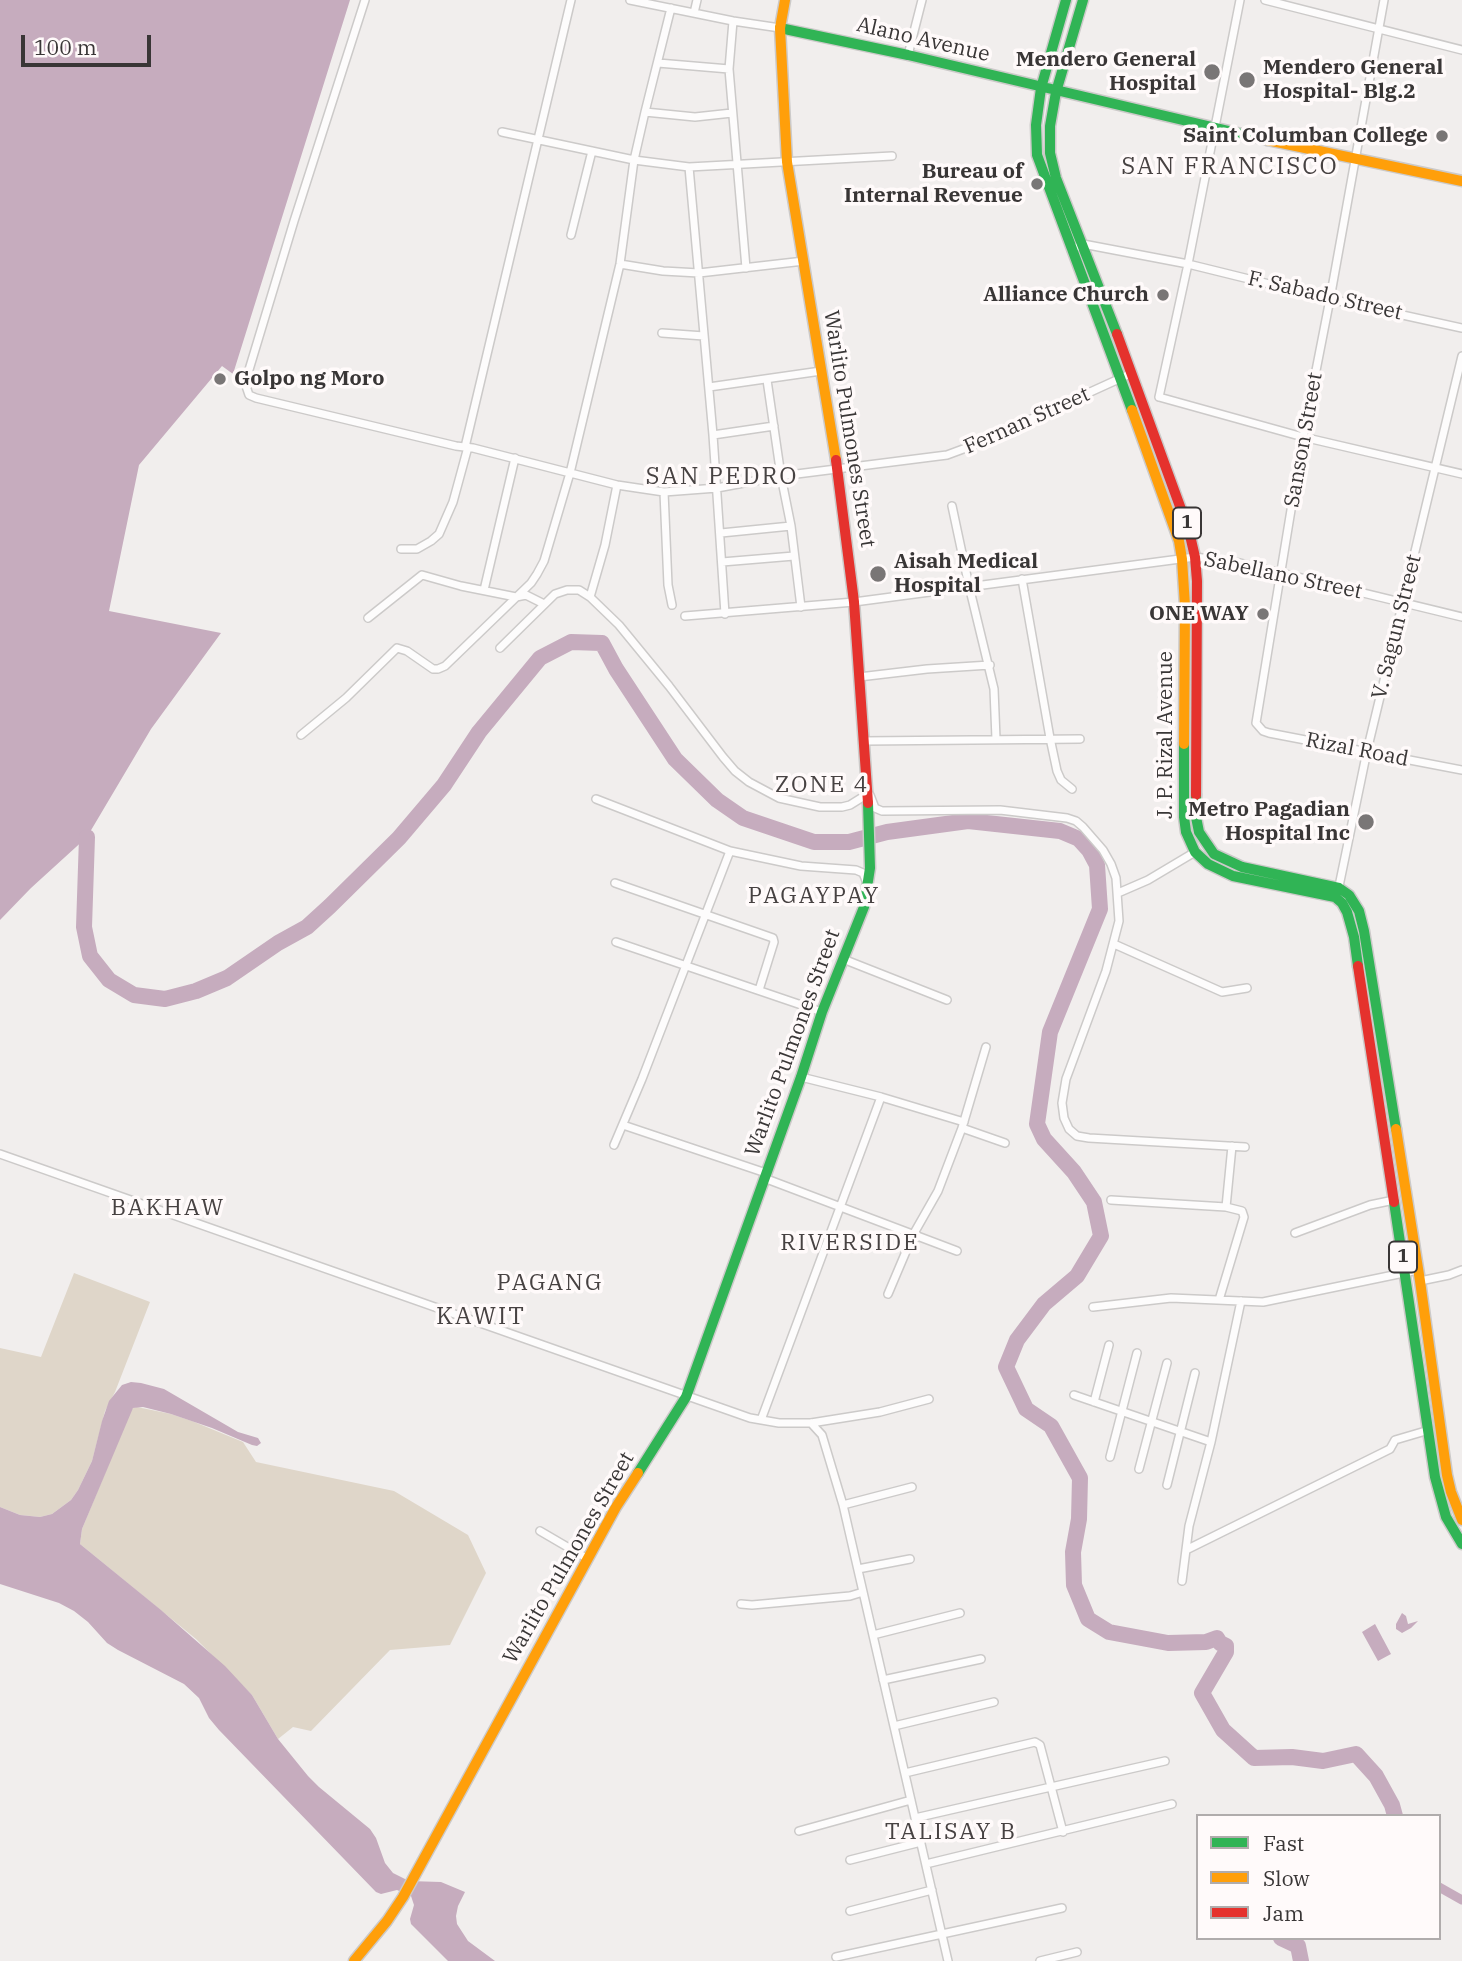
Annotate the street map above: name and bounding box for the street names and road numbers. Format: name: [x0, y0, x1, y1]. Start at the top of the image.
street label: Alano Avenue: [854, 12, 992, 68]
street label: F. Sabado Street: [1245, 266, 1405, 326]
street label: Warlito Pulmones Street: [818, 309, 880, 549]
street label: Sanson Street: [1280, 371, 1328, 509]
street label: Fernan Street: [960, 382, 1094, 460]
road number: 1: [1173, 508, 1201, 538]
street label: Sabellano Street: [1202, 547, 1364, 605]
street label: V. Sagun Street: [1367, 552, 1427, 702]
street label: J. P. Rizal Avenue: [1153, 651, 1179, 819]
street label: Rizal Road: [1303, 728, 1411, 772]
street label: Warlito Pulmones Street: [740, 926, 846, 1160]
road number: 1: [1389, 1242, 1417, 1273]
street label: Warlito Pulmones Street: [498, 1448, 640, 1668]

